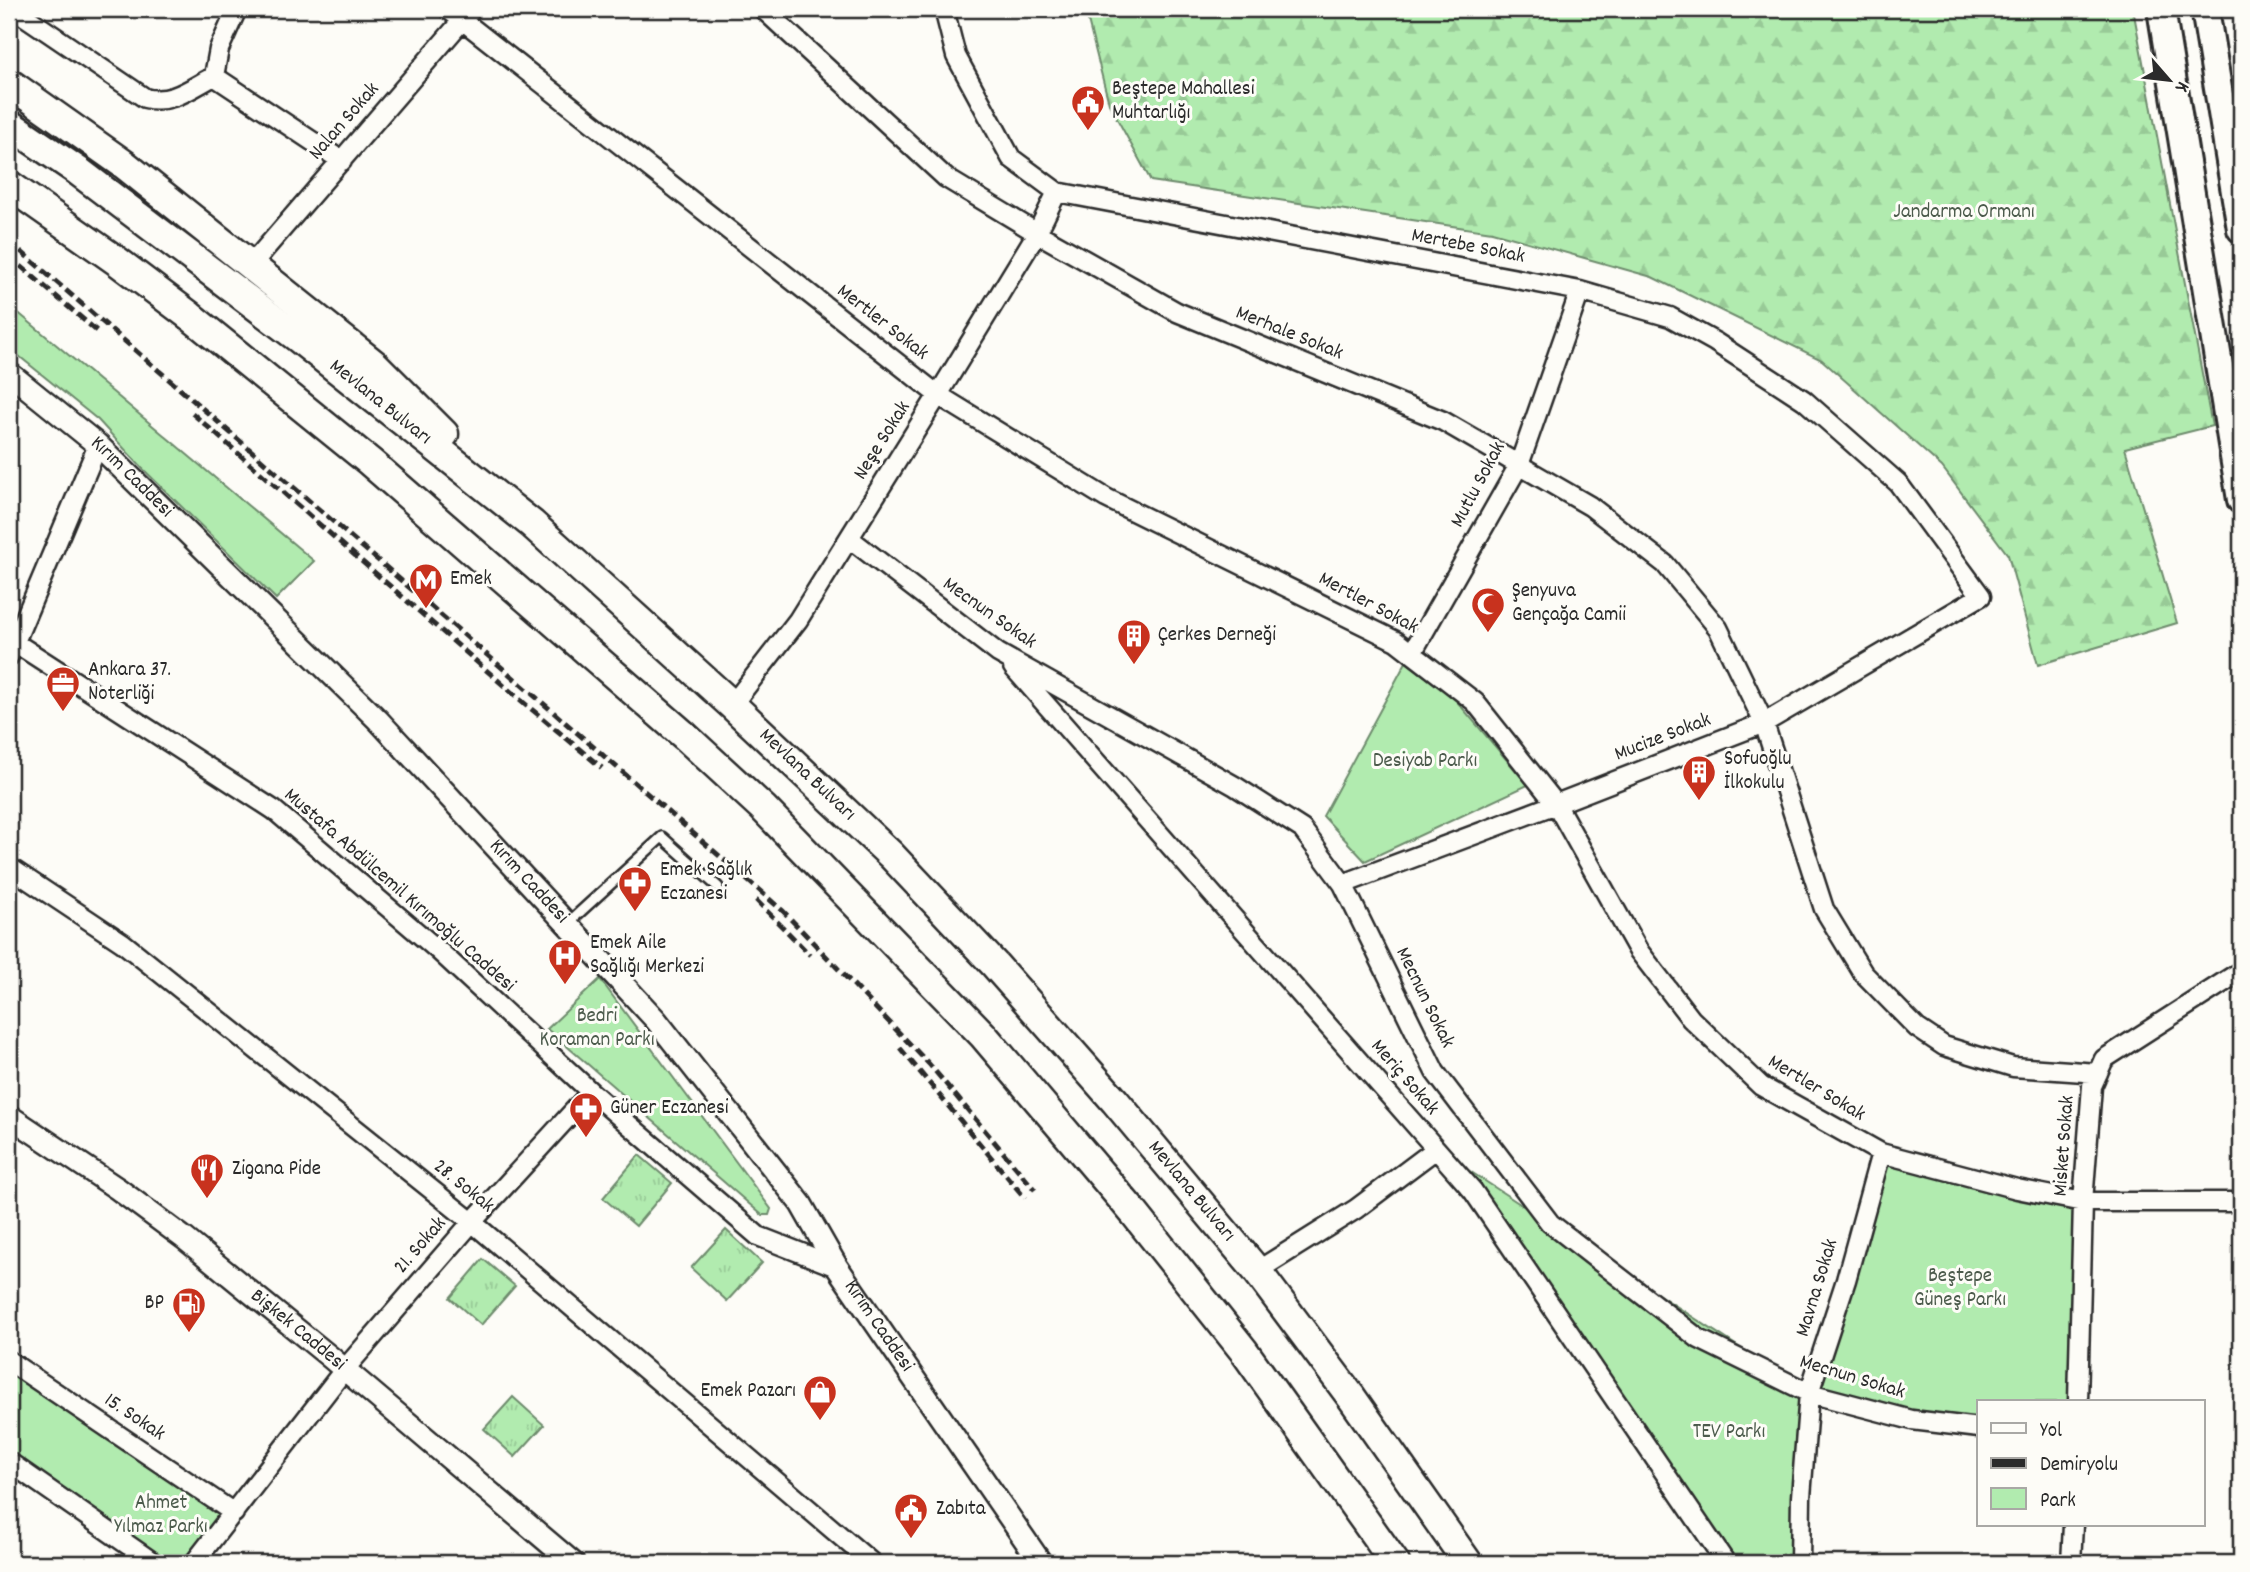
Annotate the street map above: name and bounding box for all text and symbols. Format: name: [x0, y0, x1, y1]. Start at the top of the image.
north arrow: [2134, 46, 2204, 116]
place label: Beştepe Mahallesi Muhtarlığı: [1112, 75, 1255, 129]
street label: Nalan Sokak: [302, 76, 388, 168]
text: K: [2167, 76, 2195, 97]
public building icon: Beştepe Mahallesi Muhtarlığı: [1069, 83, 1107, 132]
park label: Jandarma Ormanı: [1893, 198, 2035, 228]
street label: Mertebe Sokak: [1409, 221, 1527, 273]
street label: Mertler Sokak: [830, 277, 934, 369]
street label: Merhale Sokak: [1231, 299, 1347, 369]
street label: Mevlana Bulvarı: [322, 353, 438, 453]
street label: Neşe Sokak: [847, 396, 919, 486]
street label: Kırım Caddesi: [83, 429, 180, 526]
street label: Mutlu Sokak: [1444, 437, 1514, 533]
metro station icon: Emek: [407, 561, 445, 610]
place label: Emek: [450, 565, 492, 595]
street label: Mertler Sokak: [1313, 565, 1423, 643]
street label: Mecnun Sokak: [936, 570, 1042, 658]
place label: Şenyuva Gençağa Camii: [1512, 577, 1626, 631]
mosque icon: Şenyuva Gençağa Camii: [1469, 585, 1507, 634]
building icon: Çerkes Derneği: [1115, 617, 1153, 666]
place label: Çerkes Derneği: [1158, 621, 1276, 651]
place label: Ankara 37. Noterliği: [88, 656, 171, 710]
office icon: Ankara 37. Noterliği: [44, 664, 82, 713]
street label: Mucize Sokak: [1610, 706, 1716, 770]
street label: Mevlana Bulvarı: [751, 722, 862, 829]
place label: Sofuoğlu İlkokulu: [1724, 745, 1792, 799]
park label: Desiyab Parkı: [1373, 747, 1477, 777]
building icon: Sofuoğlu İlkokulu: [1680, 753, 1718, 802]
street label: Mustafa Abdülcemil Kırımoğlu Caddesi: [276, 782, 522, 1000]
street label: Kırım Caddesi: [481, 833, 576, 931]
place label: Emek Sağlık Eczanesi: [660, 856, 752, 910]
pharmacy icon: Emek Sağlık Eczanesi: [616, 864, 654, 913]
place label: Emek Aile Sağlığı Merkezi: [590, 929, 704, 983]
hospital icon: Emek Aile Sağlığı Merkezi: [546, 937, 584, 986]
street label: Mecnun Sokak: [1387, 942, 1461, 1054]
park label: Bedri Koraman Parkı: [539, 1002, 655, 1056]
street label: Meriç Sokak: [1362, 1033, 1446, 1123]
street label: Mertler Sokak: [1761, 1048, 1871, 1130]
pharmacy icon: Güner Eczanesi: [567, 1090, 605, 1139]
place label: Güner Eczanesi: [610, 1094, 729, 1124]
street label: Misket Sokak: [2047, 1095, 2083, 1197]
street label: Mevlana Bulvarı: [1140, 1135, 1242, 1249]
restaurant icon: Zigana Pide: [188, 1151, 226, 1200]
street label: 28. Sokak: [426, 1153, 500, 1221]
place label: Zigana Pide: [232, 1155, 321, 1185]
street label: 21. Sokak: [387, 1211, 455, 1281]
street label: Mavna Sokak: [1789, 1235, 1847, 1341]
park label: Beştepe Güneş Parkı: [1914, 1262, 2006, 1316]
street label: Kırım Caddesi: [835, 1274, 921, 1379]
street label: Bişkek Caddesi: [243, 1282, 352, 1379]
fuel station icon: BP: [170, 1285, 208, 1334]
place label: BP: [145, 1289, 164, 1319]
street label: Mecnun Sokak: [1796, 1348, 1908, 1408]
shop icon: Emek Pazarı: [801, 1373, 839, 1422]
place label: Emek Pazarı: [701, 1377, 796, 1407]
street label: 15. Sokak: [97, 1386, 171, 1450]
legend: [1977, 1400, 2204, 1526]
text: Yol: [2040, 1417, 2062, 1447]
park label: TEV Parkı: [1693, 1418, 1765, 1448]
text: Demiryolu: [2040, 1451, 2118, 1481]
text: Park: [2040, 1487, 2076, 1517]
park label: Ahmet Yılmaz Parkı: [114, 1489, 208, 1543]
public building icon: Zabıta: [892, 1491, 930, 1540]
place label: Zabıta: [936, 1495, 987, 1525]

